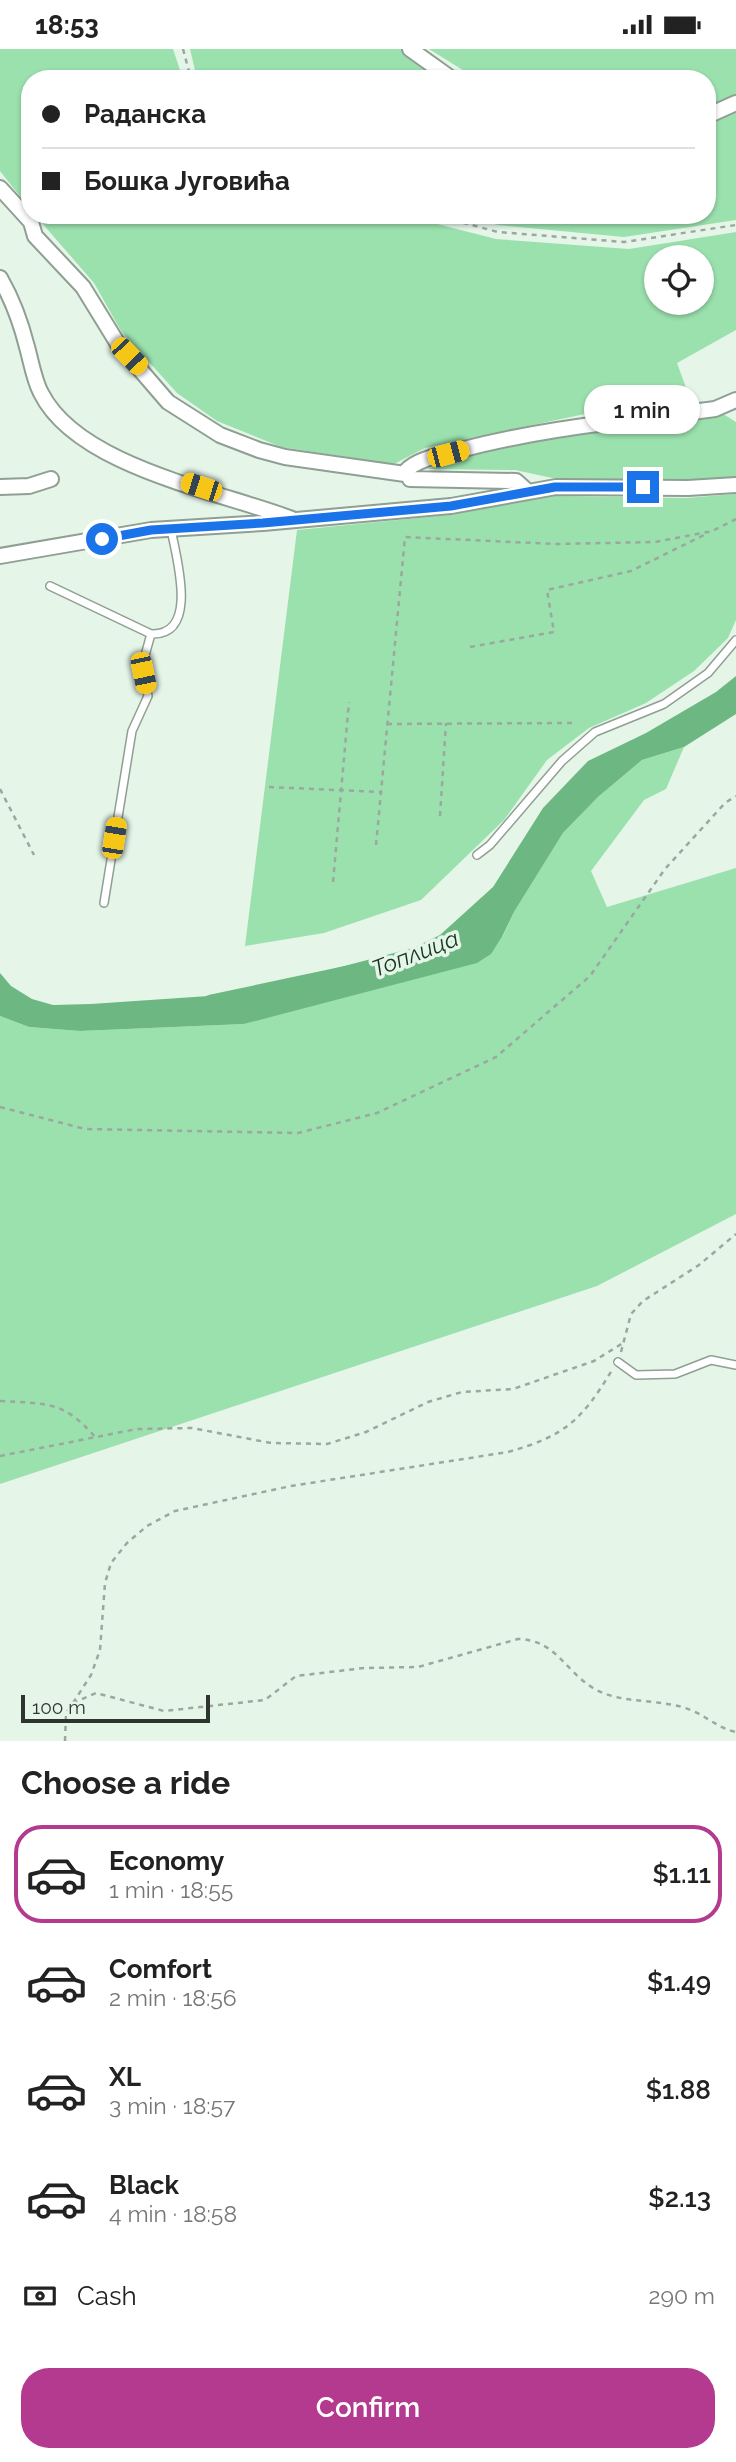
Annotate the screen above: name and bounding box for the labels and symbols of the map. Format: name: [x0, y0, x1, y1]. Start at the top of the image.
car: [107, 334, 152, 378]
callout: 1 min: [585, 385, 701, 435]
car: [425, 438, 472, 470]
car: [178, 471, 225, 503]
route end: [627, 471, 659, 503]
route start: [86, 523, 118, 555]
car: [129, 650, 158, 696]
car: [101, 816, 128, 860]
water label: Топлица: [368, 924, 462, 982]
scale bar: [21, 1692, 210, 1724]

